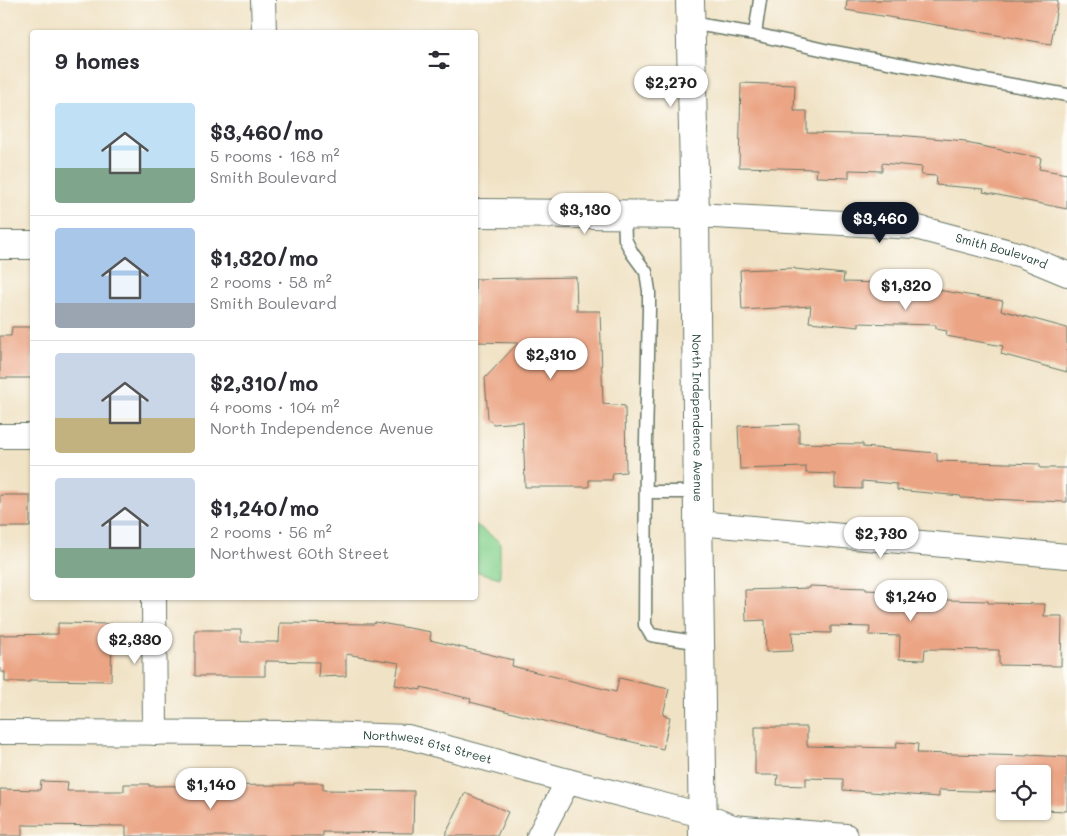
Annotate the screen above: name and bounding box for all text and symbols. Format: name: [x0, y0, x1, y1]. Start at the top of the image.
icon: filters: [425, 46, 453, 74]
text: 9 homes: [55, 47, 140, 74]
pin: $2,270: [630, 66, 712, 108]
text: $2,270: [645, 71, 697, 92]
text: $3,460/mo: [210, 118, 323, 145]
icon: home: [95, 123, 155, 183]
text: 5 rooms · 168 m²: [210, 145, 340, 166]
text: Smith Boulevard: [210, 166, 337, 187]
pin: $3,130: [544, 192, 626, 235]
text: $3,130: [559, 198, 611, 219]
pin: $3,460: [839, 202, 921, 244]
text: $3,460: [853, 207, 907, 228]
street label: Smith Boulevard: [954, 229, 1050, 272]
text: $1,320/mo: [210, 244, 318, 271]
icon: home: [95, 248, 155, 308]
pin: $1,320: [865, 268, 947, 311]
text: 2 rooms · 58 m²: [210, 271, 332, 292]
text: $1,320: [881, 274, 931, 295]
text: Smith Boulevard: [210, 292, 337, 313]
street label: North Independence Avenue: [689, 334, 707, 502]
pin: $2,310: [510, 338, 592, 380]
text: $2,310: [526, 343, 576, 364]
text: $2,310/mo: [210, 369, 318, 396]
icon: home: [95, 373, 155, 433]
text: 4 rooms · 104 m²: [210, 396, 340, 417]
text: North Independence Avenue: [210, 417, 434, 438]
text: $1,240/mo: [210, 494, 319, 521]
icon: home: [95, 498, 155, 558]
pin: $2,730: [840, 516, 922, 559]
text: 2 rooms · 56 m²: [210, 521, 332, 542]
text: $2,730: [855, 522, 907, 543]
text: Northwest 60th Street: [210, 542, 389, 563]
pin: $1,240: [870, 580, 952, 622]
text: $1,240: [885, 585, 937, 606]
pin: $2,330: [94, 622, 176, 665]
text: $2,330: [108, 628, 162, 649]
street label: Northwest 61st Street: [363, 726, 494, 767]
map controls: [996, 765, 1051, 820]
button: locate: [996, 765, 1051, 820]
pin: $1,140: [170, 768, 252, 810]
text: $1,140: [186, 773, 236, 794]

